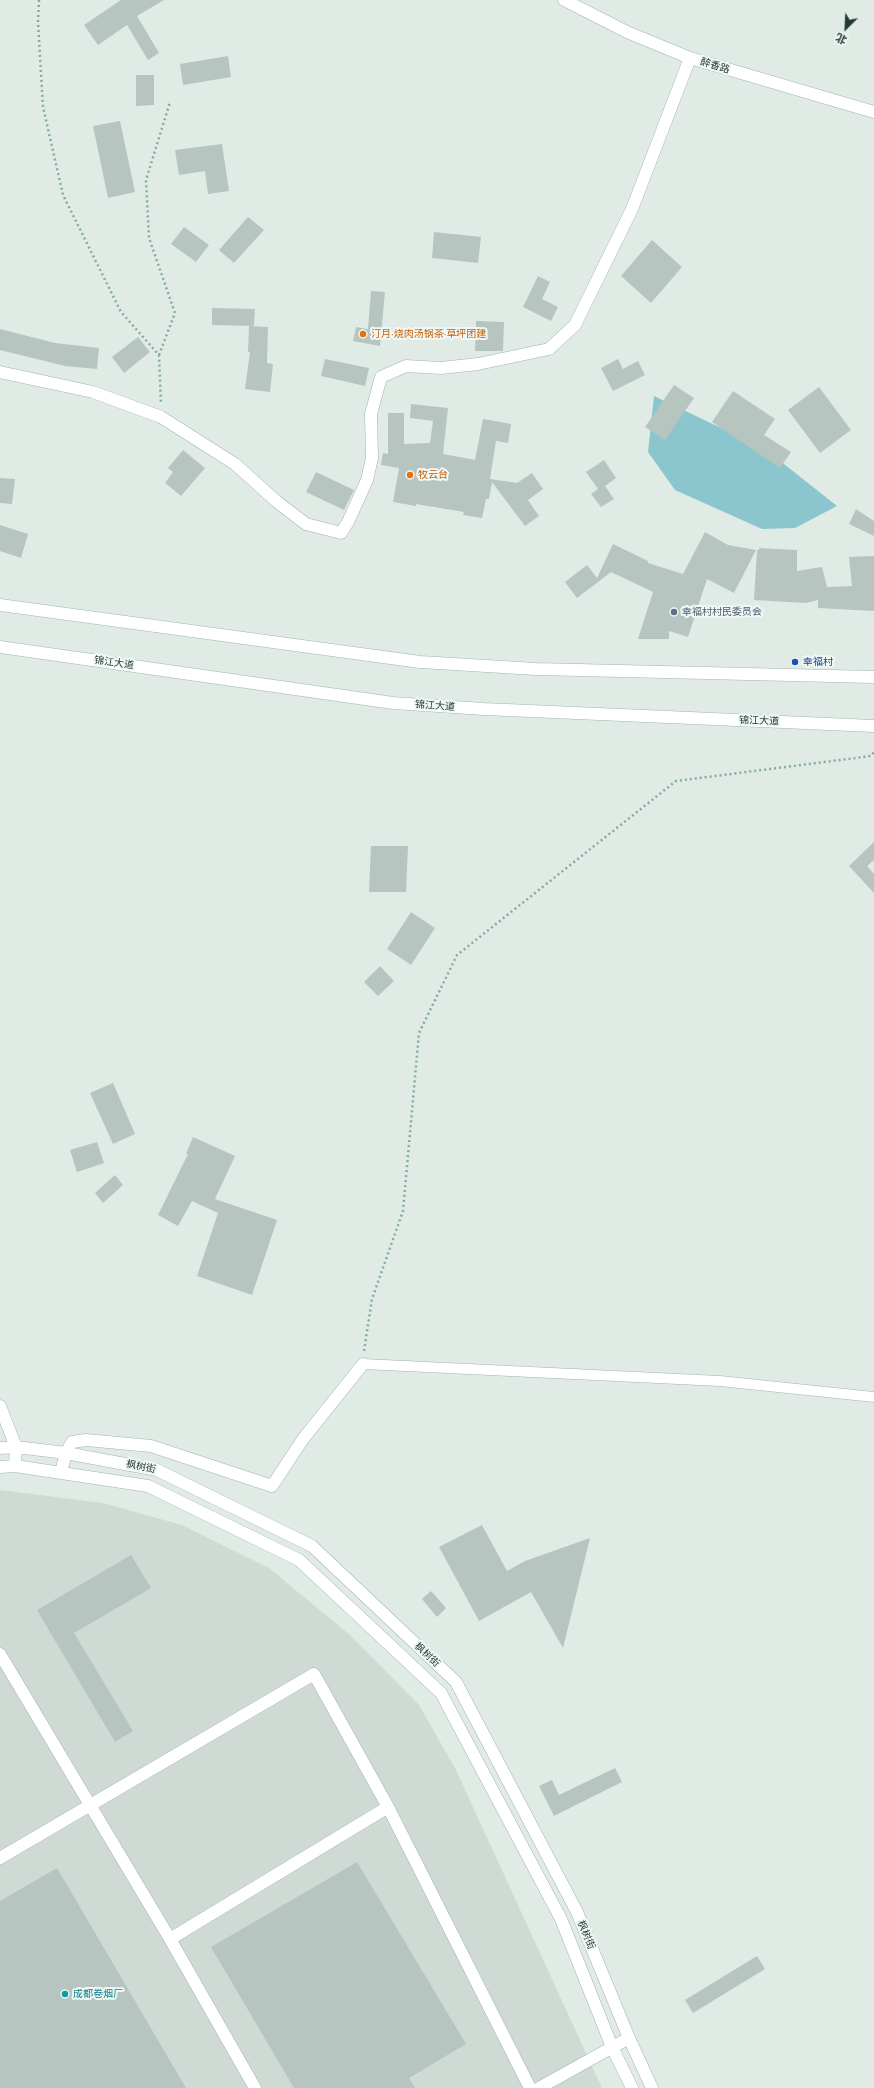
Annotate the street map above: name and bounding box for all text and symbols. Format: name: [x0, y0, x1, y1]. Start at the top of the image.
north arrow: [826, 8, 866, 48]
text: 北: [833, 30, 849, 48]
street label: 醉香路: [699, 56, 731, 76]
place label: 汀月·烧肉汤锅茶·草坪团建: [371, 328, 486, 340]
marker: 汀月·烧肉汤锅茶·草坪团建: [358, 329, 368, 339]
place label: 牧云台: [418, 469, 448, 481]
marker: 牧云台: [405, 470, 415, 480]
place label: 幸福村村民委员会: [682, 606, 762, 618]
marker: 幸福村村民委员会: [669, 607, 679, 617]
street label: 锦江大道: [93, 654, 135, 672]
place label: 幸福村: [803, 656, 833, 668]
marker: 幸福村: [790, 657, 800, 667]
street label: 锦江大道: [415, 699, 455, 713]
street label: 锦江大道: [739, 714, 779, 728]
street label: 枫树街: [125, 1458, 157, 1476]
street label: 枫树街: [412, 1640, 442, 1670]
street label: 枫树街: [575, 1919, 597, 1951]
place label: 成都卷烟厂: [73, 1988, 123, 2000]
marker: 成都卷烟厂: [60, 1989, 70, 1999]

